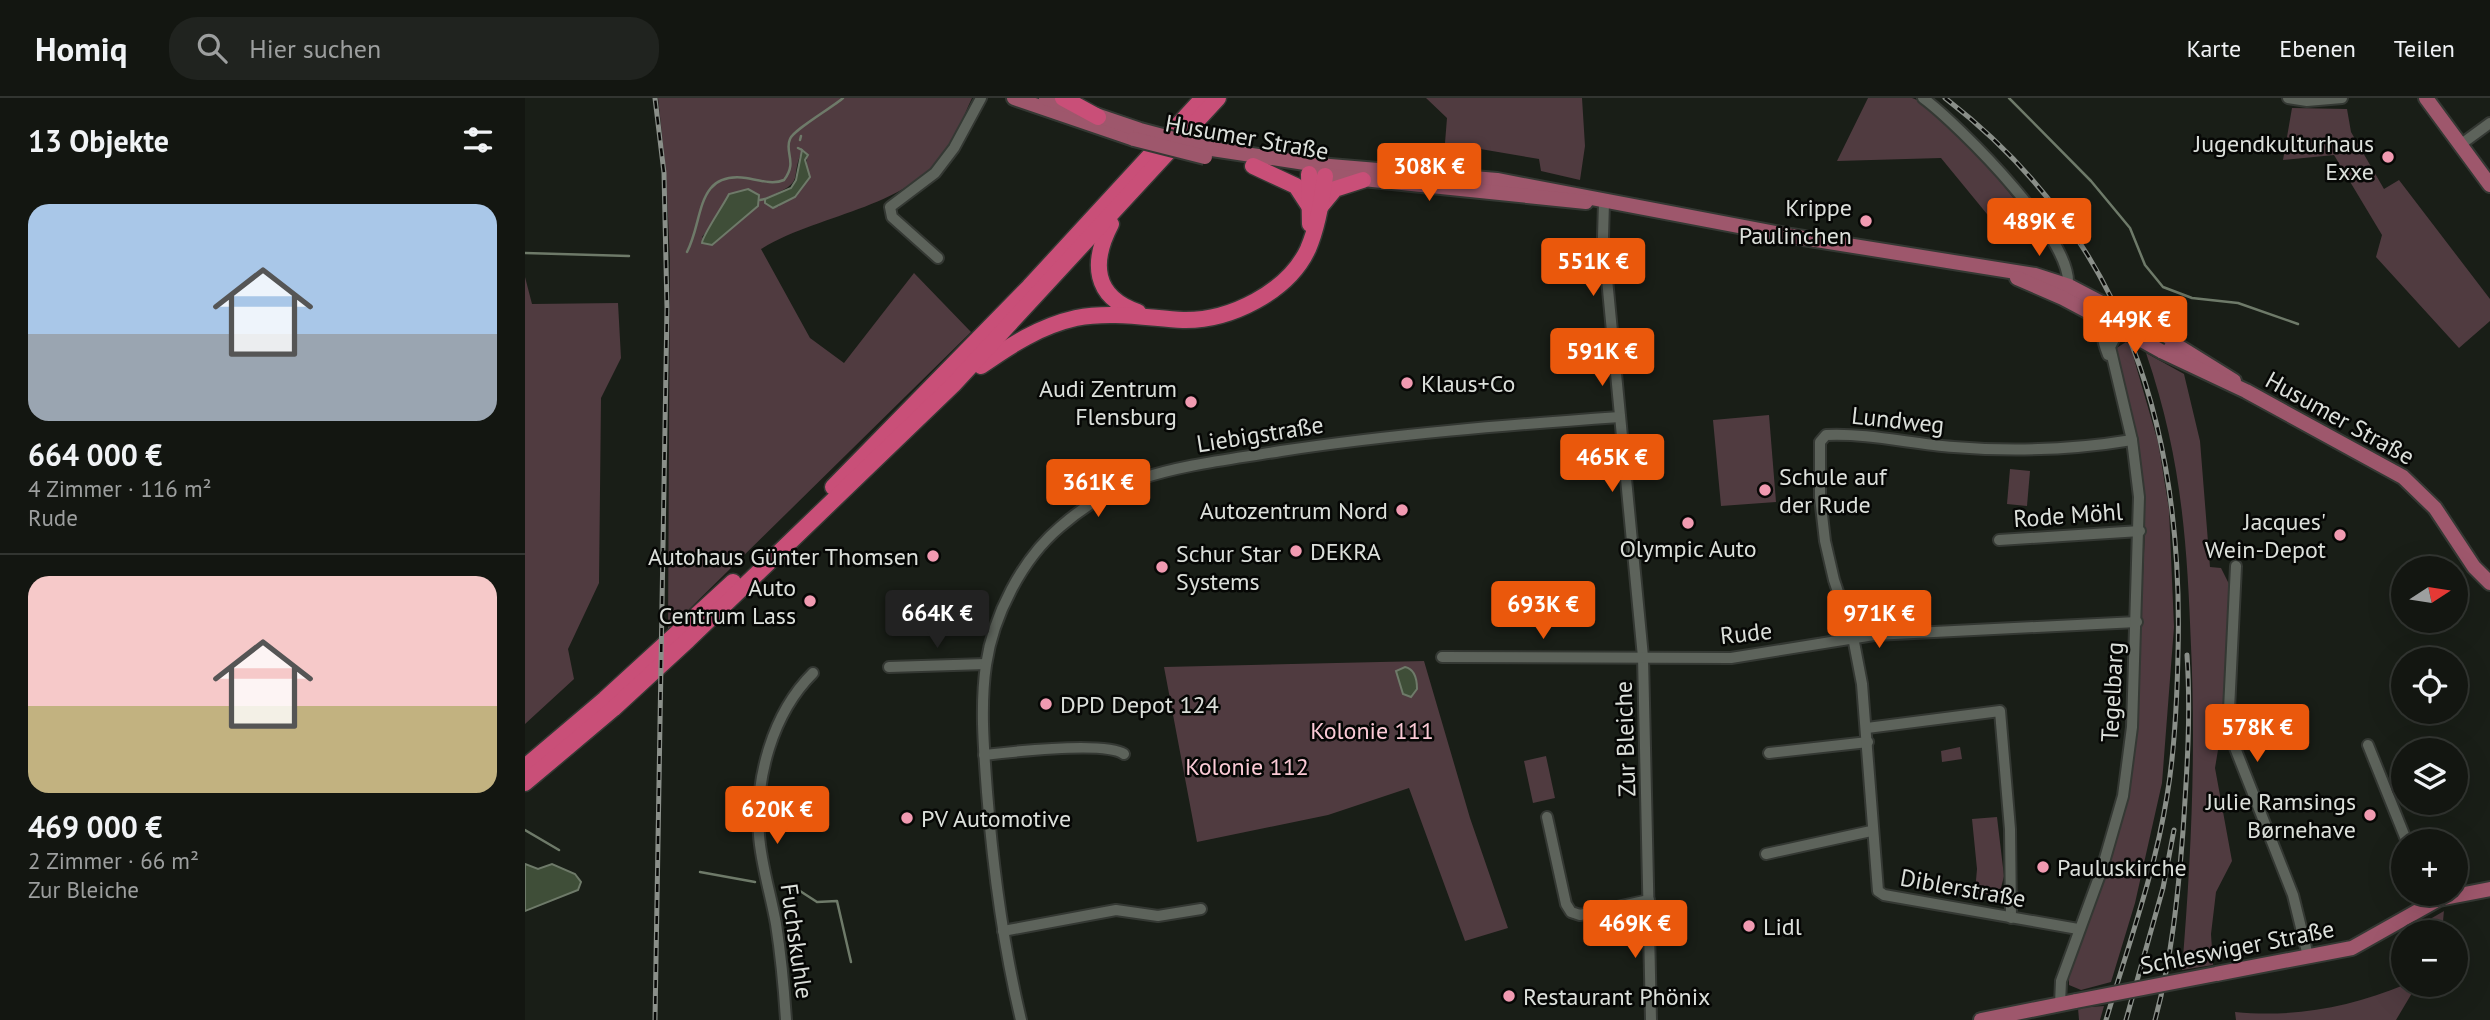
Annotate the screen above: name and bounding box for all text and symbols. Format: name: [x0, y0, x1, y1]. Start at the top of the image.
search box: [169, 17, 659, 80]
text: Homiq: [35, 27, 127, 70]
icon: search: [193, 29, 231, 67]
text: Hier suchen: [249, 32, 381, 65]
text: Karte: [2187, 33, 2241, 64]
text: Ebenen: [2279, 33, 2356, 64]
text: Teilen: [2394, 33, 2455, 64]
street label: Husumer Straße: [1163, 107, 1331, 167]
text: 13 Objekte: [28, 121, 169, 160]
icon: filters: [459, 121, 497, 159]
place label: Jugendkulturhaus Exxe: [2193, 128, 2374, 187]
pin: 308K €: [1372, 144, 1486, 203]
marker: Jugendkulturhaus Exxe: [2380, 149, 2396, 165]
text: 308K €: [1393, 151, 1465, 180]
place label: Krippe Paulinchen: [1739, 192, 1852, 251]
pin: 489K €: [1982, 198, 2096, 258]
text: 489K €: [2003, 206, 2075, 235]
marker: Krippe Paulinchen: [1858, 213, 1874, 229]
pin: 551K €: [1536, 238, 1650, 298]
text: 551K €: [1557, 246, 1629, 275]
icon: home: [200, 249, 326, 375]
pin: 449K €: [2078, 296, 2192, 356]
text: 449K €: [2099, 304, 2171, 333]
pin: 591K €: [1545, 328, 1659, 388]
text: 591K €: [1566, 336, 1638, 365]
street label: Husumer Straße: [2260, 364, 2420, 472]
place label: Klaus+Co: [1421, 368, 1515, 399]
place label: Audi Zentrum Flensburg: [1039, 373, 1177, 432]
marker: Klaus+Co: [1399, 375, 1415, 391]
marker: Audi Zentrum Flensburg: [1183, 394, 1199, 410]
street label: Lundweg: [1850, 400, 1946, 440]
street label: Liebigstraße: [1194, 409, 1326, 459]
pin: 465K €: [1555, 434, 1669, 494]
text: 664 000 €: [28, 435, 162, 474]
text: 465K €: [1576, 442, 1648, 471]
pin: 361K €: [1041, 460, 1155, 519]
place label: Schule auf der Rude: [1779, 461, 1888, 520]
text: 361K €: [1062, 467, 1134, 496]
text: 4 Zimmer · 116 m²: [28, 474, 212, 503]
marker: Schule auf der Rude: [1757, 482, 1773, 498]
place label: Autozentrum Nord: [1200, 495, 1388, 526]
street label: Rode Möhl: [2012, 496, 2124, 534]
marker: Autozentrum Nord: [1394, 502, 1410, 518]
text: Rude: [28, 503, 78, 532]
place label: Jacques' Wein-Depot: [2205, 506, 2326, 565]
marker: Olympic Auto: [1680, 515, 1696, 531]
marker: Jacques' Wein-Depot: [2332, 527, 2348, 543]
place label: Olympic Auto: [1619, 533, 1757, 564]
place label: DEKRA: [1310, 536, 1381, 567]
place label: Schur Star Systems: [1176, 538, 1281, 597]
place label: Autohaus Günter Thomsen: [648, 541, 919, 572]
marker: DEKRA: [1288, 543, 1304, 559]
marker: Autohaus Günter Thomsen: [925, 548, 941, 564]
north arrow: [2391, 556, 2467, 634]
map controls: [2391, 556, 2468, 997]
marker: Schur Star Systems: [1154, 559, 1170, 575]
place label: Auto Centrum Lass: [659, 572, 796, 631]
pin: 693K €: [1486, 582, 1600, 641]
text: 693K €: [1507, 589, 1579, 618]
pin: 664K €: [880, 590, 994, 650]
pin: 971K €: [1822, 590, 1936, 650]
marker: Auto Centrum Lass: [802, 593, 818, 609]
text: 664K €: [901, 598, 973, 627]
text: 971K €: [1843, 598, 1915, 627]
street label: Rude: [1718, 615, 1774, 651]
icon: home: [200, 621, 326, 747]
street label: Tegelbarg: [2094, 641, 2130, 743]
button: locate: [2391, 647, 2468, 724]
street label: Zur Bleiche: [1607, 681, 1643, 797]
place label: DPD Depot 124: [1060, 689, 1219, 720]
marker: DPD Depot 124: [1038, 696, 1054, 712]
pin: 578K €: [2200, 704, 2314, 764]
text: 578K €: [2221, 712, 2293, 741]
park label: Kolonie 111: [1310, 715, 1434, 746]
button: layers: [2391, 738, 2468, 815]
park label: Kolonie 112: [1185, 751, 1309, 782]
pin: 620K €: [720, 786, 834, 846]
place label: Julie Ramsings Børnehave: [2205, 786, 2356, 845]
text: 620K €: [741, 794, 813, 823]
place label: PV Automotive: [921, 803, 1071, 834]
text: 469 000 €: [28, 807, 162, 846]
marker: Julie Ramsings Børnehave: [2362, 807, 2378, 823]
marker: PV Automotive: [899, 810, 915, 826]
button: +: [2391, 829, 2468, 906]
text: 2 Zimmer · 66 m²: [28, 846, 199, 875]
place label: Pauluskirche: [2057, 852, 2187, 883]
marker: Pauluskirche: [2035, 859, 2051, 875]
street label: Diblerstraße: [1898, 862, 2028, 914]
text: Zur Bleiche: [28, 875, 139, 904]
street label: Fuchskuhle: [774, 881, 820, 1001]
pin: 469K €: [1578, 900, 1692, 960]
text: 469K €: [1599, 908, 1671, 937]
place label: Lidl: [1763, 911, 1802, 942]
street label: Schleswiger Straße: [2137, 913, 2337, 981]
marker: Lidl: [1741, 918, 1757, 934]
button: −: [2391, 920, 2468, 997]
place label: Restaurant Phönix: [1523, 981, 1710, 1012]
marker: Restaurant Phönix: [1501, 988, 1517, 1004]

